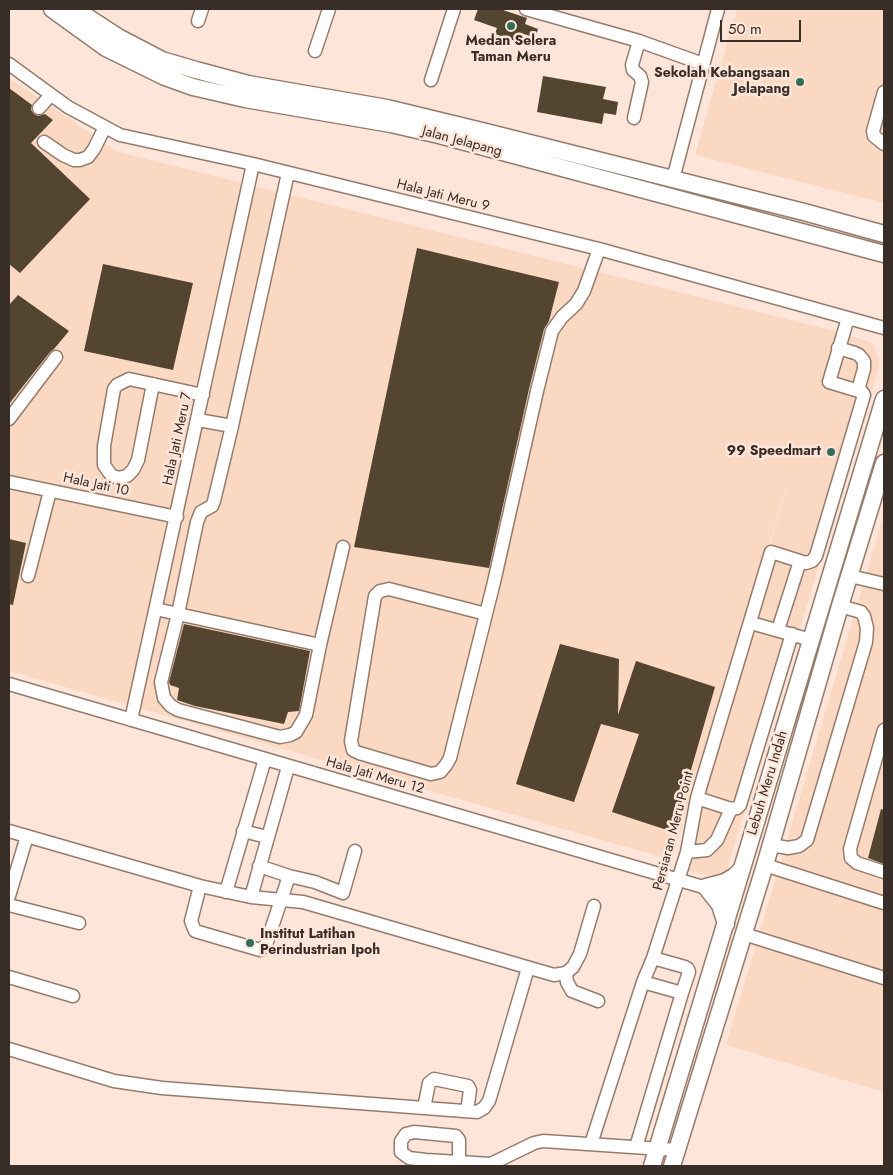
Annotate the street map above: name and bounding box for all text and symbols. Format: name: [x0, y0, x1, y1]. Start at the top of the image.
scale bar: [723, 10, 804, 42]
text: 50 m: [728, 18, 762, 40]
marker: Medan Selera Taman Meru: [505, 20, 517, 32]
place label: Medan Selera Taman Meru: [466, 34, 556, 66]
place label: Sekolah Kebangsaan Jelapang: [654, 66, 790, 98]
marker: Sekolah Kebangsaan Jelapang: [794, 76, 806, 88]
street label: Jalan Jelapang: [420, 123, 504, 161]
street label: Hala Jati Meru 9: [395, 176, 491, 216]
street label: Hala Jati Meru 7: [160, 391, 196, 487]
place label: 99 Speedmart: [727, 444, 821, 460]
marker: 99 Speedmart: [825, 446, 837, 458]
street label: Hala Jati 10: [62, 470, 130, 500]
street label: Lebuh Meru Indah: [744, 729, 792, 837]
street label: Hala Jati Meru 12: [324, 754, 426, 798]
street label: Persiaran Meru Point: [650, 770, 698, 892]
place label: Institut Latihan Perindustrian Ipoh: [260, 927, 380, 960]
marker: Institut Latihan Perindustrian Ipoh: [244, 937, 256, 949]

